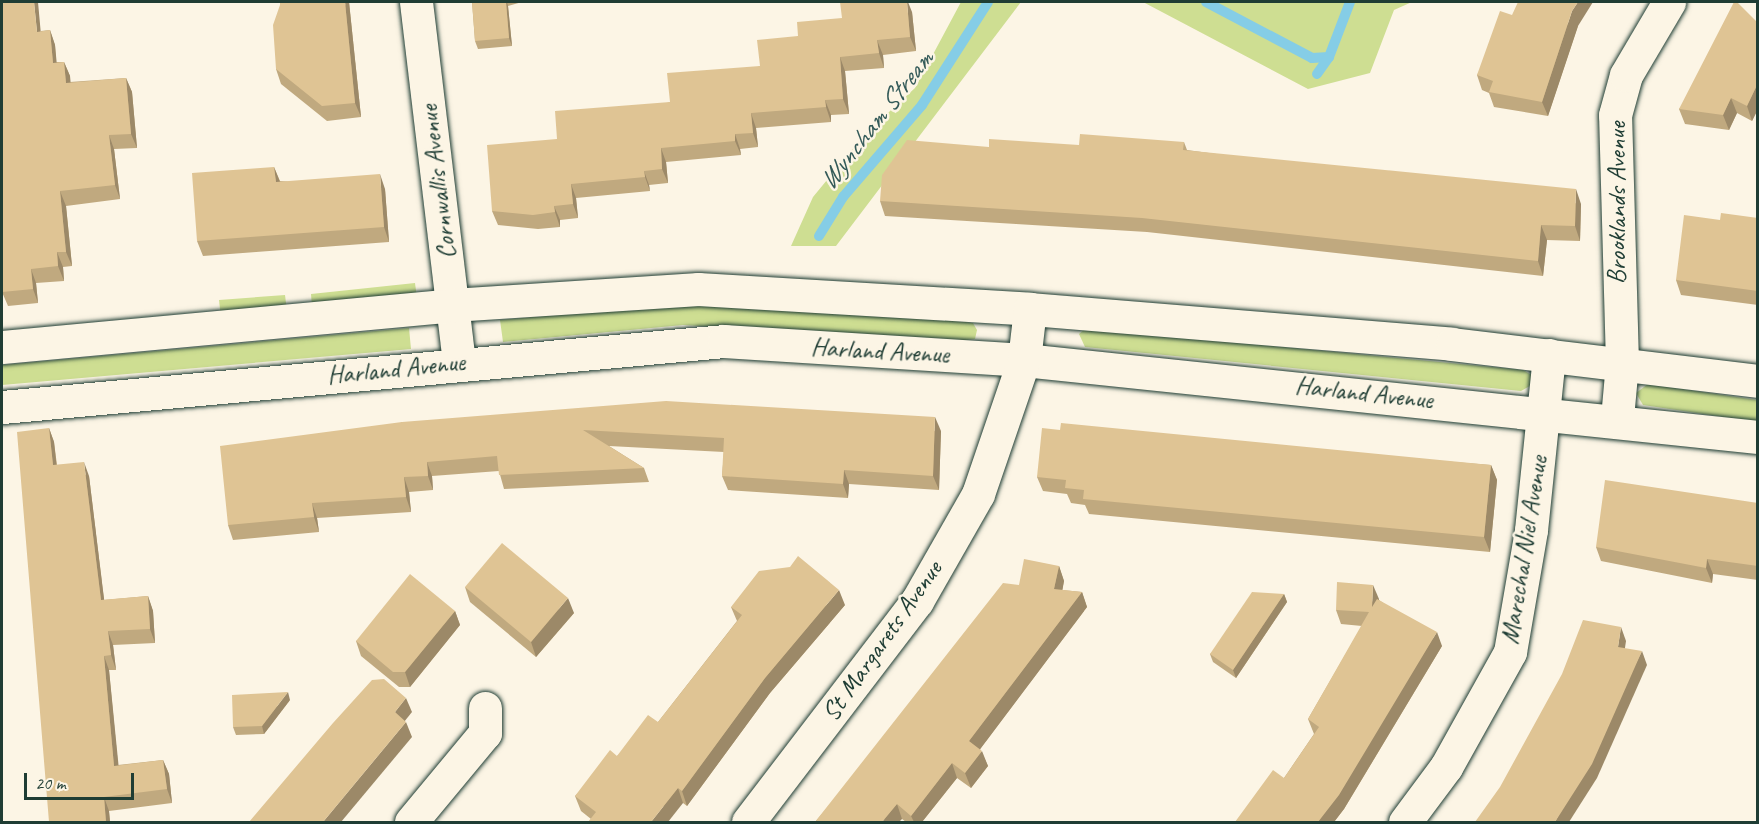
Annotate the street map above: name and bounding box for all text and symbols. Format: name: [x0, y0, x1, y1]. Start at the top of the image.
water label: Wyncham Stream: [812, 45, 940, 195]
street label: Cornwallis Avenue: [413, 103, 463, 261]
street label: Brooklands Avenue: [1601, 122, 1633, 284]
street label: Harland Avenue: [810, 332, 950, 370]
street label: Harland Avenue: [326, 346, 466, 392]
street label: Harland Avenue: [1294, 370, 1434, 416]
street label: Marechal Niel Avenue: [1494, 454, 1554, 646]
street label: St Margarets Avenue: [815, 555, 949, 727]
scale bar: [27, 761, 136, 799]
text: 20 m: [35, 772, 66, 794]

